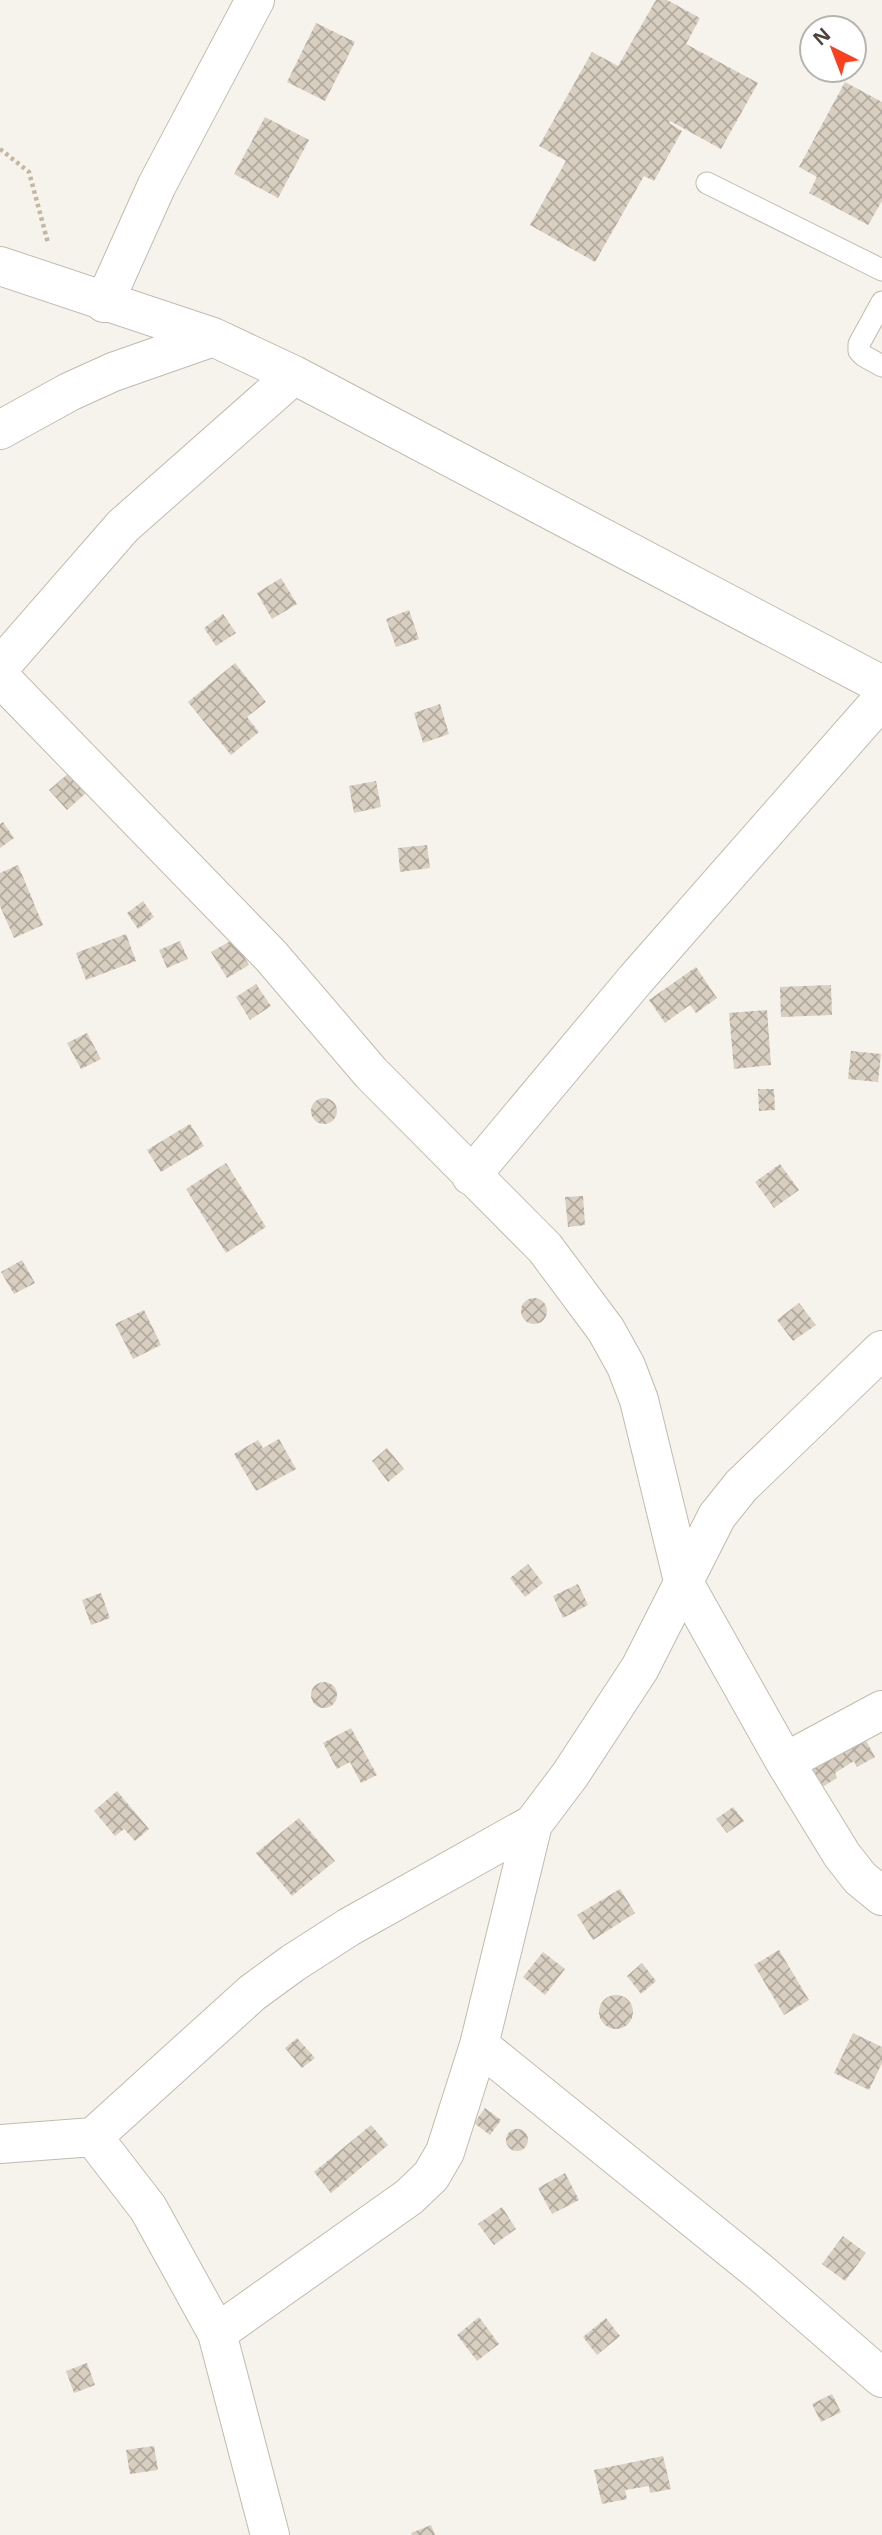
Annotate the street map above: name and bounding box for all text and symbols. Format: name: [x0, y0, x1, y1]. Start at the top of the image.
north arrow: [798, 14, 868, 84]
text: N: [807, 22, 836, 51]

